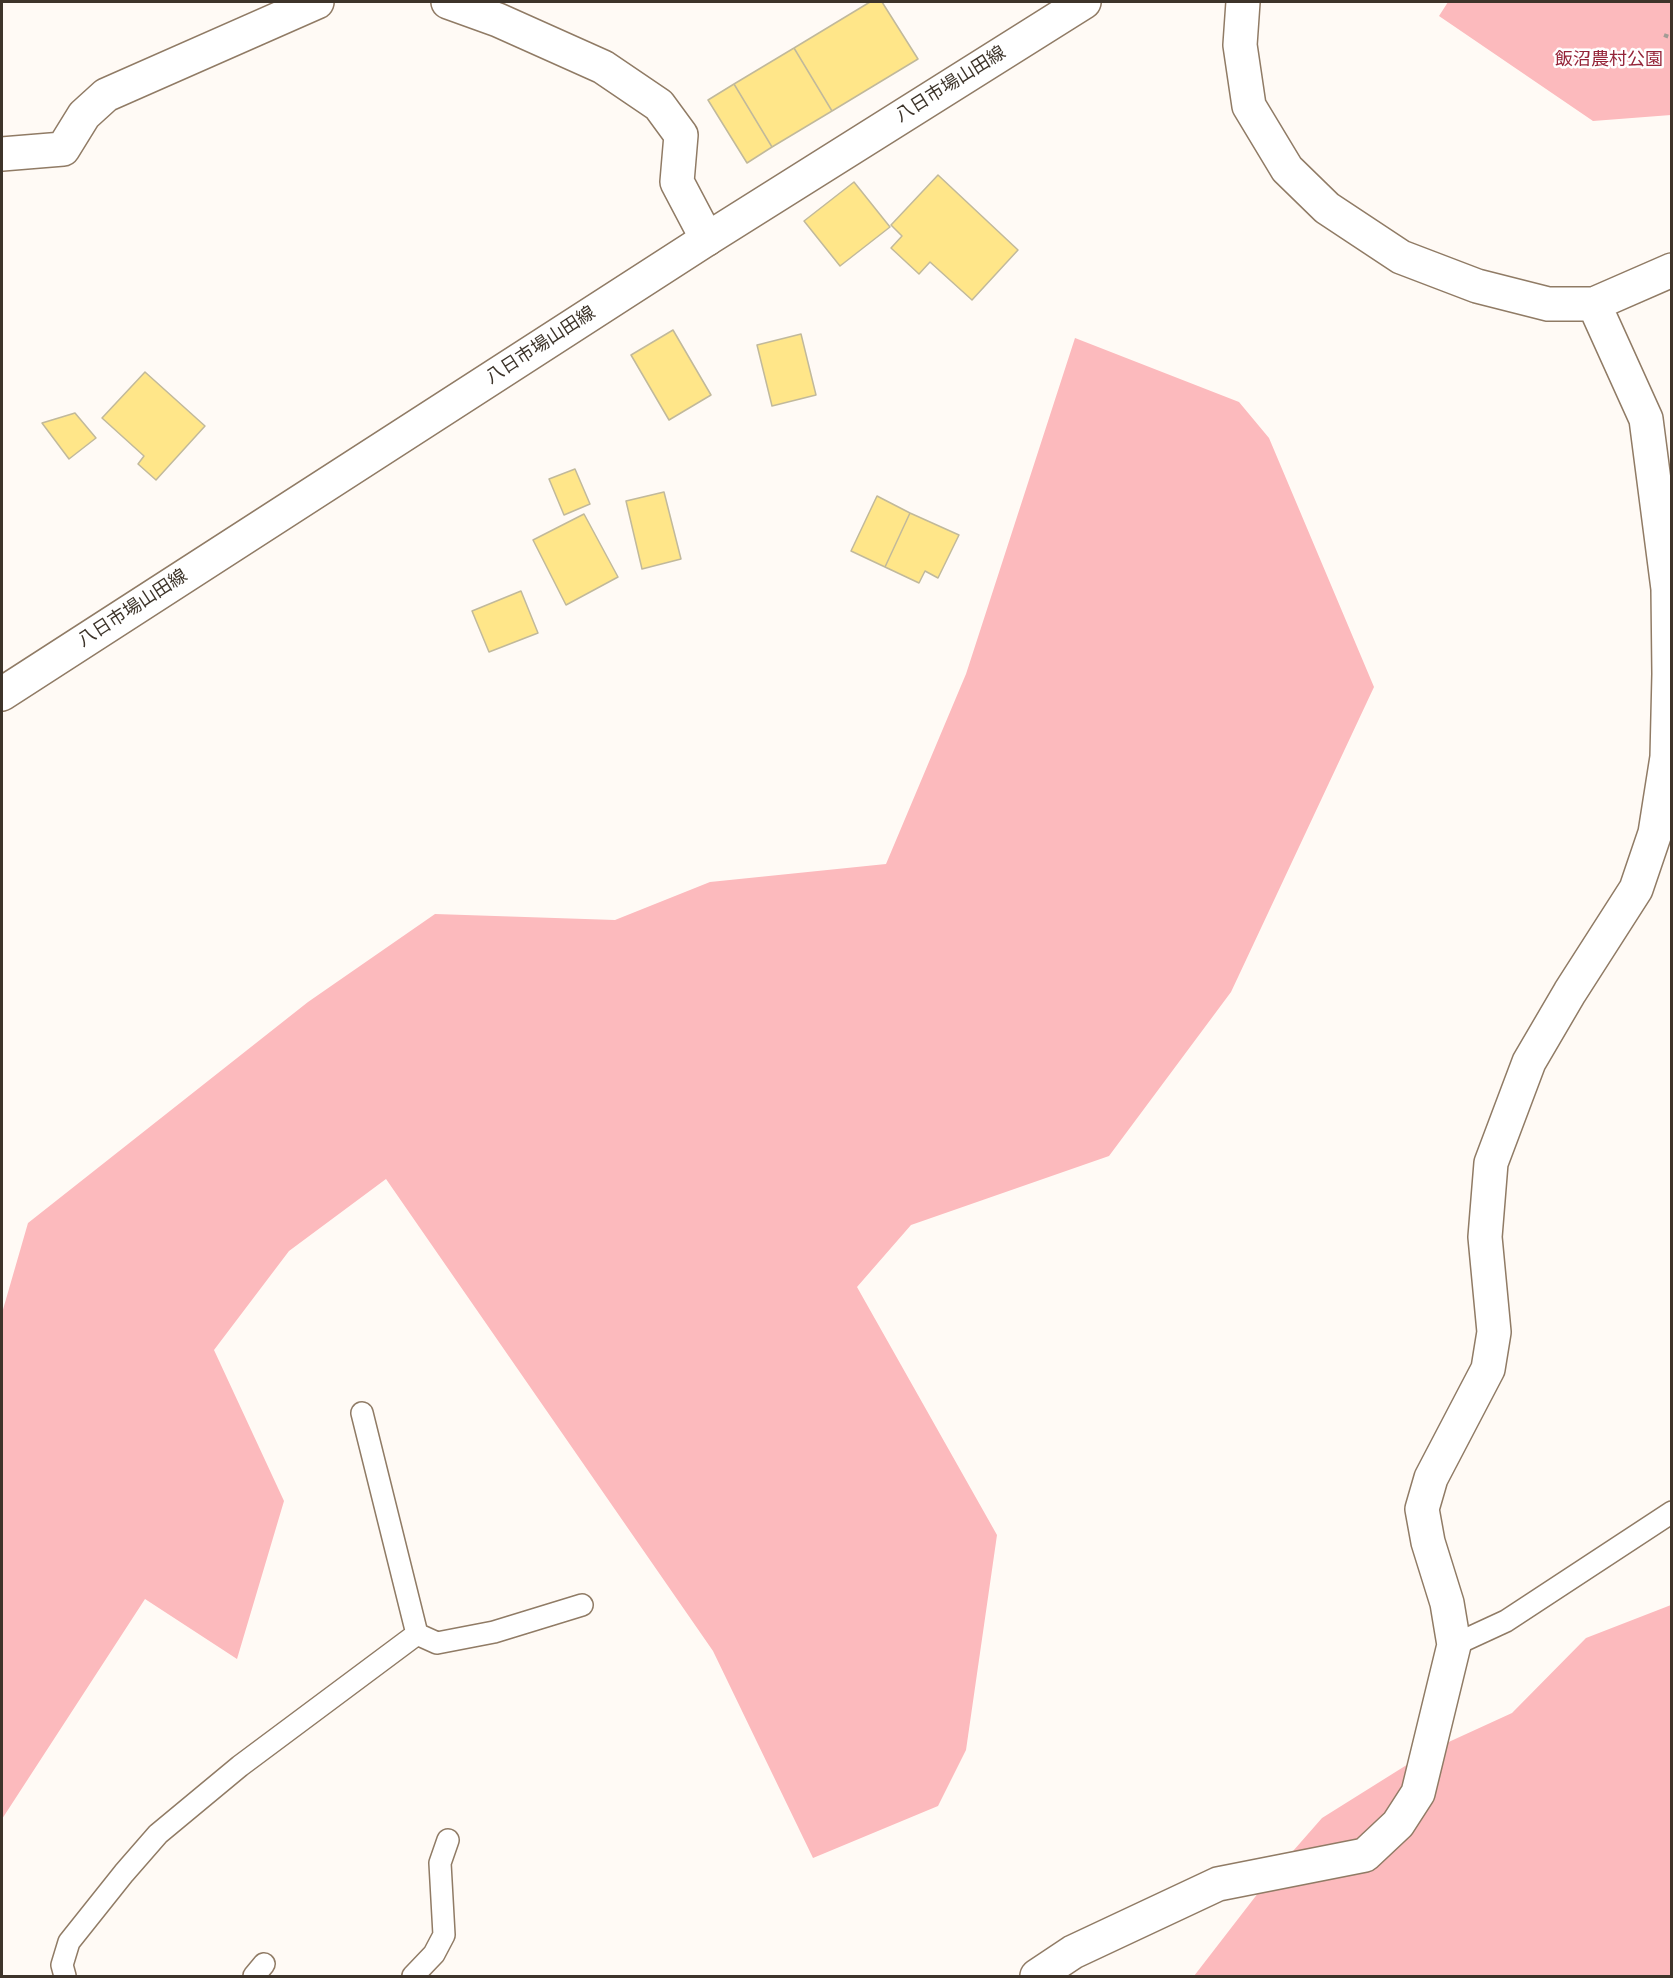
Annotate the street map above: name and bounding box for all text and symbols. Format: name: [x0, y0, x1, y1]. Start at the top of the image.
street label: 八日市場山田線: [892, 42, 1010, 128]
park label: 飯沼農村公園: [1555, 49, 1663, 71]
street label: 八日市場山田線: [482, 303, 600, 389]
street label: 八日市場山田線: [74, 566, 192, 652]

